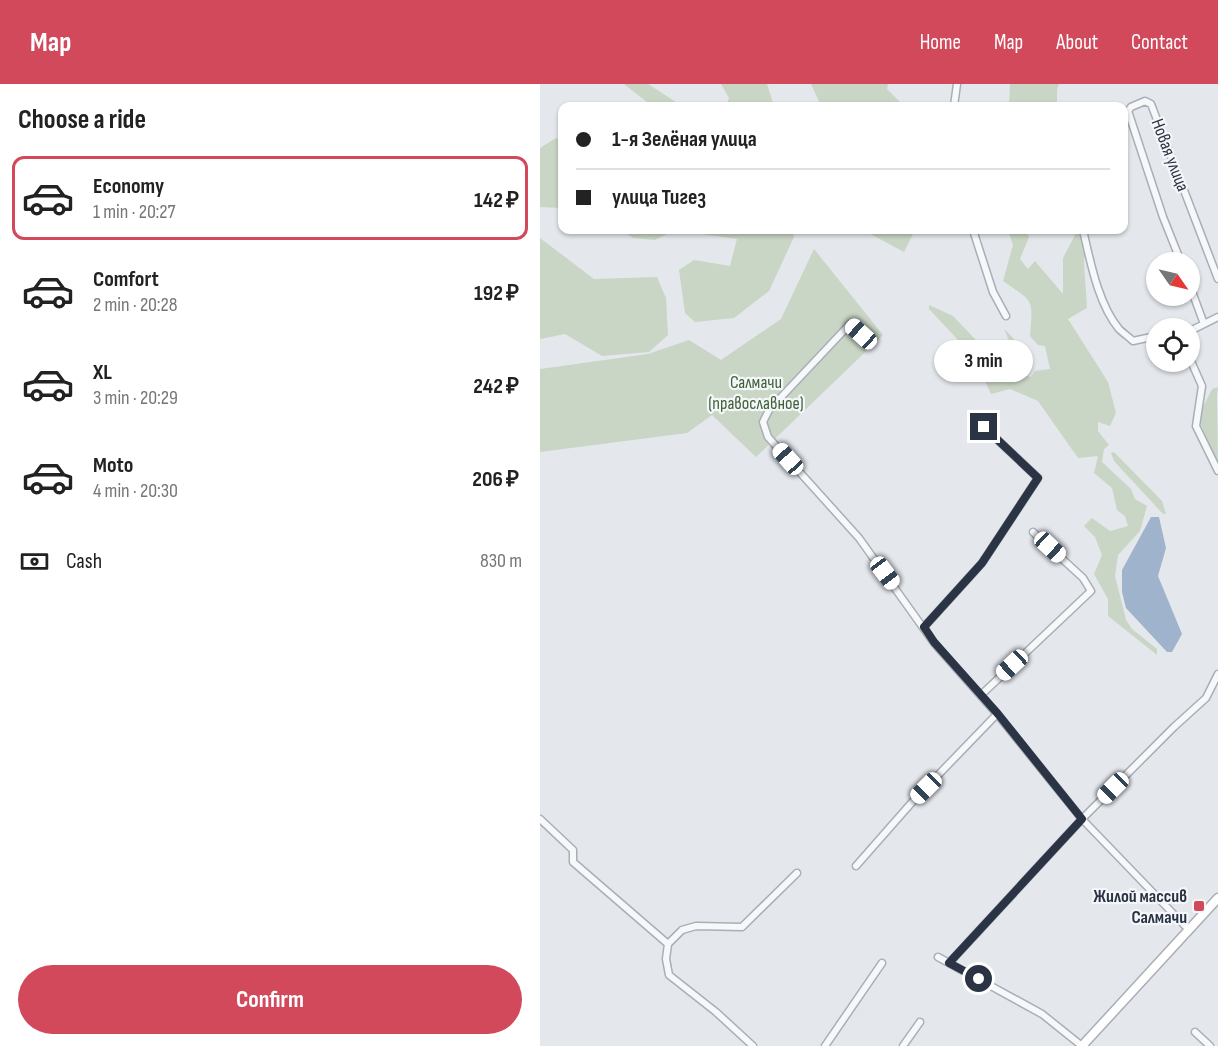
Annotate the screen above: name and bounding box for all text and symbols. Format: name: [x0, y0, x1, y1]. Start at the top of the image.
text: Map: [30, 26, 71, 59]
text: Home: [920, 30, 961, 55]
text: Map: [994, 30, 1023, 55]
text: About: [1056, 30, 1098, 55]
text: Contact: [1131, 30, 1188, 55]
text: Choose a ride: [18, 104, 146, 136]
street label: Новая улица: [1147, 116, 1193, 194]
text: 1-я Зелёная улица: [612, 126, 757, 153]
icon: car: [21, 171, 75, 225]
text: Economy: [93, 173, 164, 200]
text: улица Тигез: [612, 184, 706, 211]
text: 142 ₽: [474, 187, 519, 214]
text: 1 min · 20:27: [93, 200, 176, 224]
north arrow: [1146, 252, 1200, 306]
map controls: [1146, 252, 1200, 372]
icon: car: [21, 264, 75, 318]
text: Comfort: [93, 266, 159, 293]
text: 192 ₽: [474, 280, 519, 307]
text: 2 min · 20:28: [93, 293, 178, 317]
car: [842, 315, 880, 353]
button: locate: [1146, 318, 1200, 372]
callout: 3 min: [934, 340, 1034, 382]
text: 3 min: [964, 349, 1003, 373]
icon: car: [21, 357, 75, 411]
text: XL: [93, 359, 112, 386]
park label: Салмачи (православное): [708, 372, 804, 414]
text: 242 ₽: [473, 373, 519, 400]
text: 3 min · 20:29: [93, 386, 178, 410]
route end: [970, 413, 997, 440]
car: [769, 440, 807, 478]
icon: car: [21, 450, 75, 504]
text: Moto: [93, 452, 133, 479]
text: 206 ₽: [472, 466, 519, 493]
text: 4 min · 20:30: [93, 479, 178, 503]
car: [1031, 528, 1069, 566]
icon: cash: [18, 545, 51, 578]
text: Cash: [66, 548, 102, 575]
text: 830 m: [480, 549, 522, 573]
car: [867, 553, 903, 593]
car: [993, 646, 1031, 684]
car: [907, 769, 945, 807]
car: [1094, 769, 1132, 807]
place label: Жилой массив Салмачи: [1093, 886, 1187, 928]
marker: Жилой массив Салмачи: [1192, 899, 1206, 913]
button: Confirm: [18, 965, 522, 1034]
route start: [965, 965, 992, 992]

